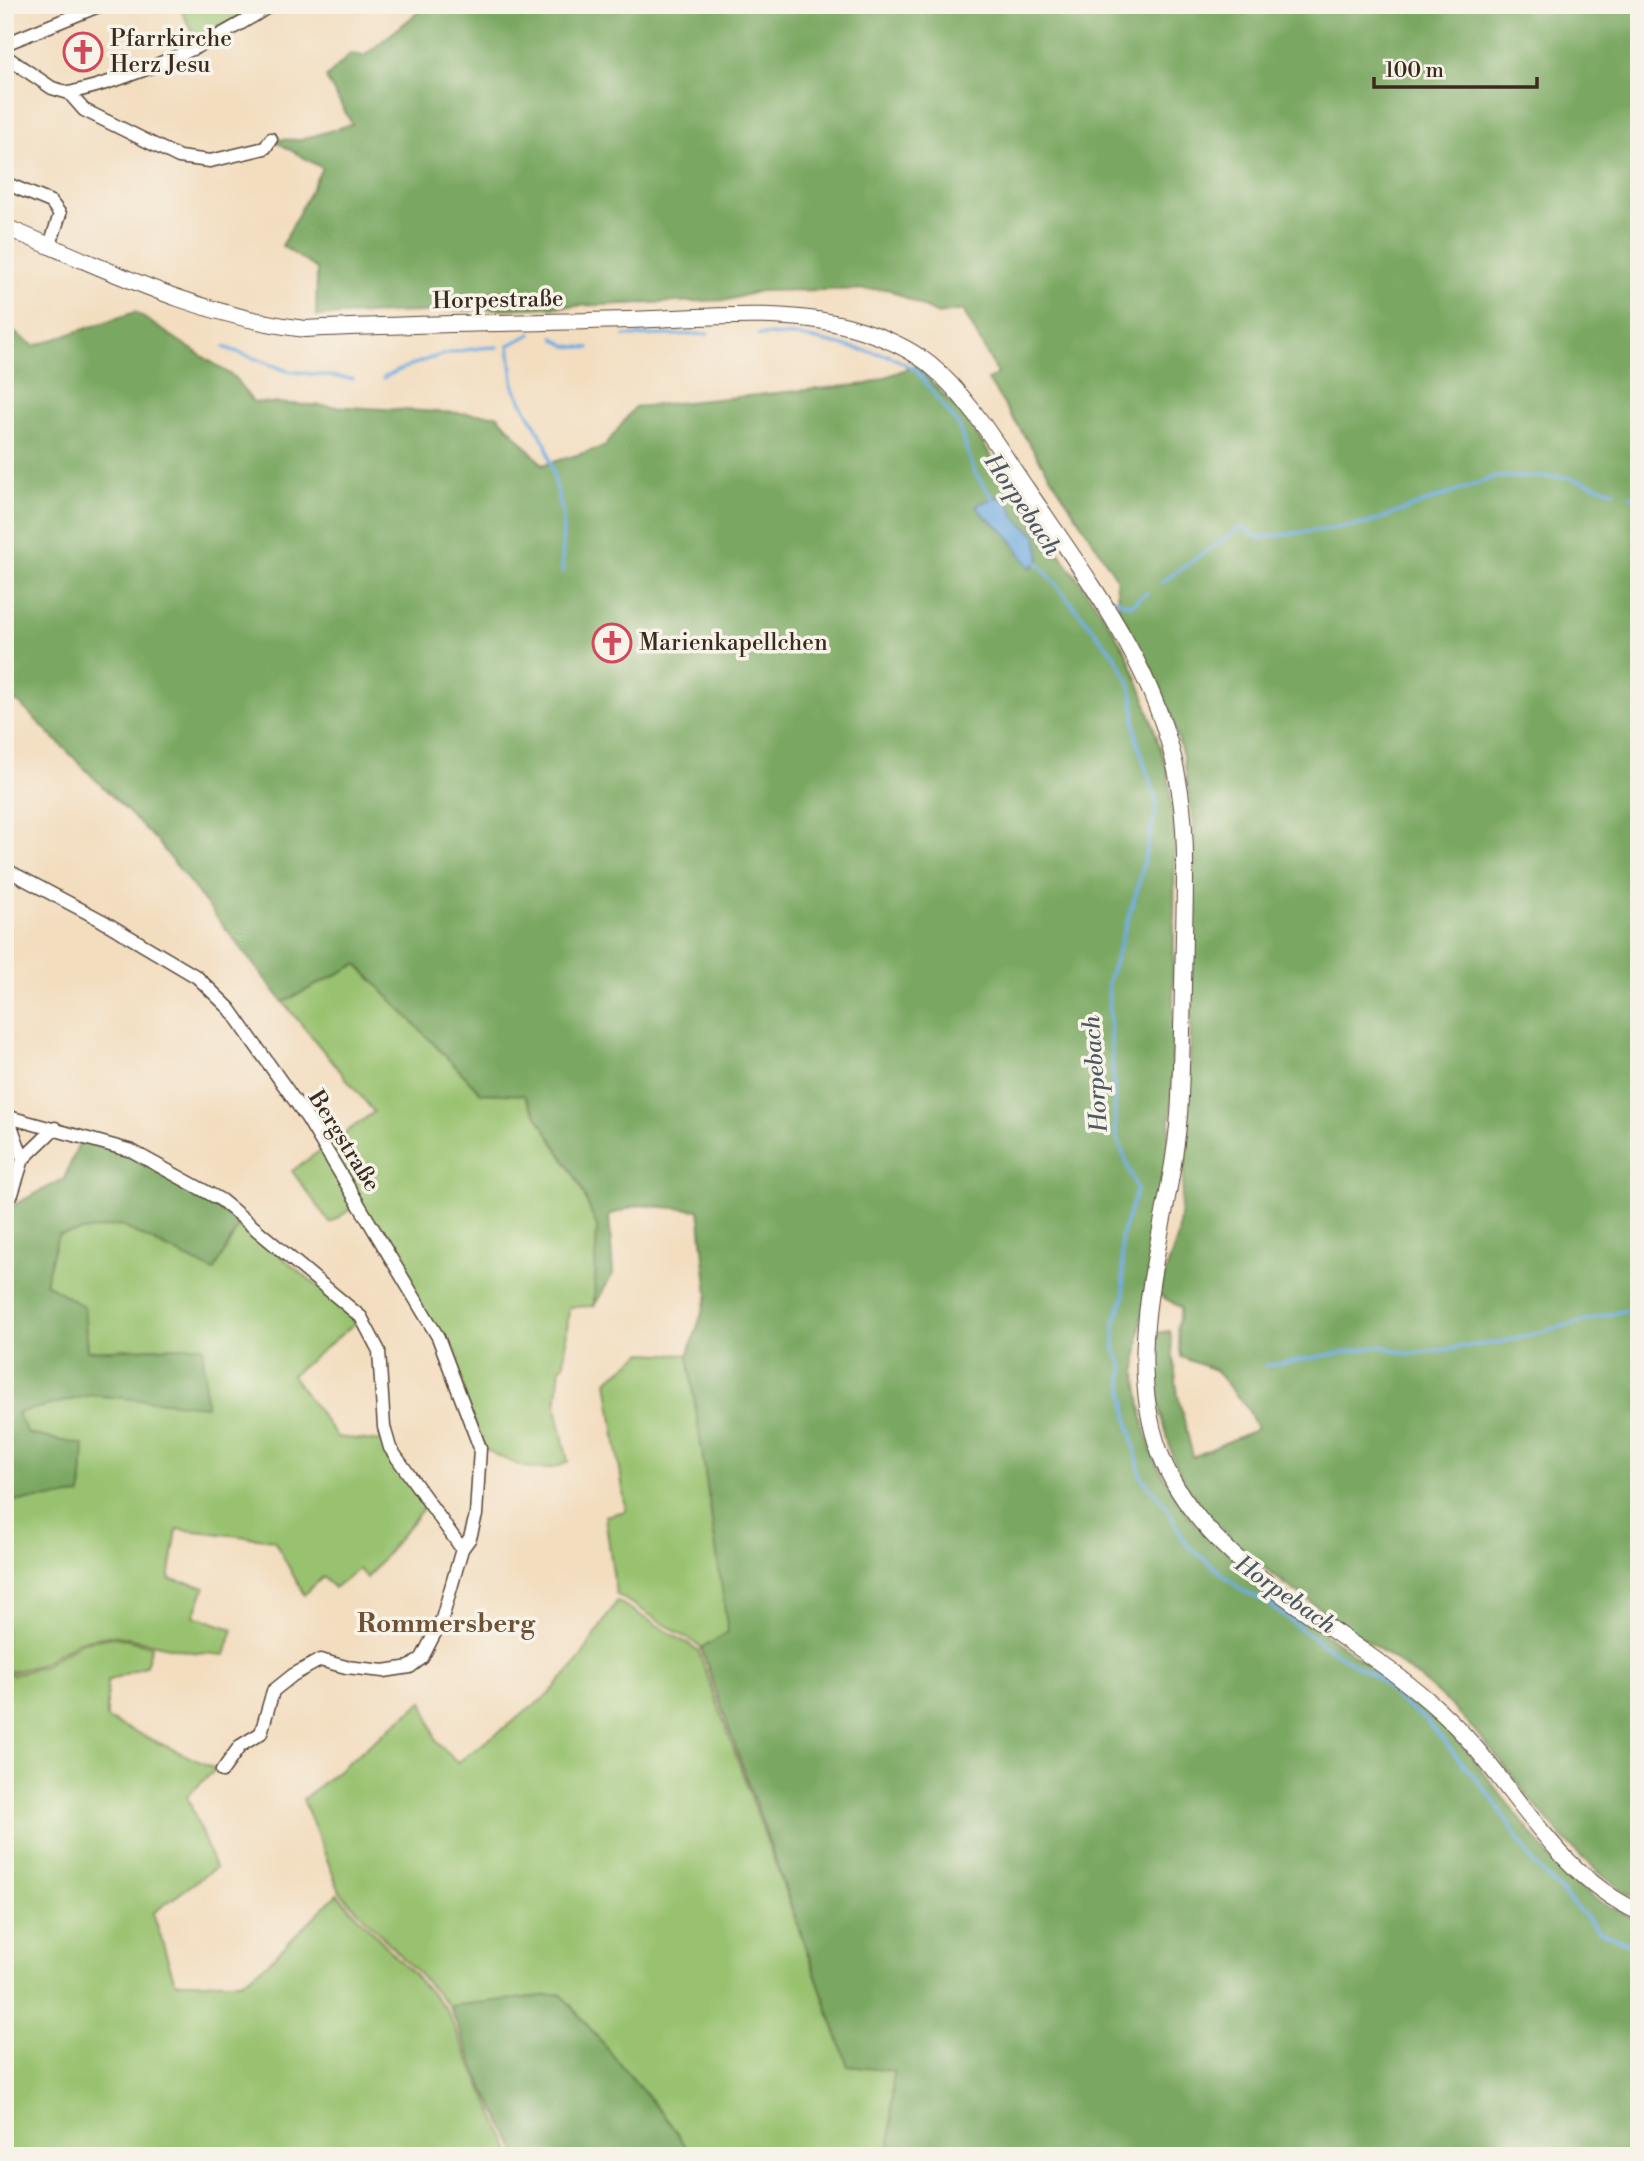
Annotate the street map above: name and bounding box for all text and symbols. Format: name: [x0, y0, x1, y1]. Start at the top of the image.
place label: Pfarrkirche Herz Jesu: [110, 25, 232, 79]
church icon: Pfarrkirche Herz Jesu: [62, 31, 104, 73]
scale bar: [1374, 46, 1537, 90]
text: 100 m: [1385, 58, 1444, 84]
street label: Horpestraße: [432, 285, 564, 315]
water label: Horpebach: [976, 447, 1067, 562]
church icon: Marienkapellchen: [591, 622, 633, 664]
place label: Marienkapellchen: [639, 629, 828, 657]
water label: Horpebach: [1077, 1014, 1115, 1134]
street label: Bergstraße: [301, 1084, 386, 1197]
water label: Horpebach: [1228, 1549, 1342, 1641]
district label: Rommersberg: [357, 1608, 536, 1640]

